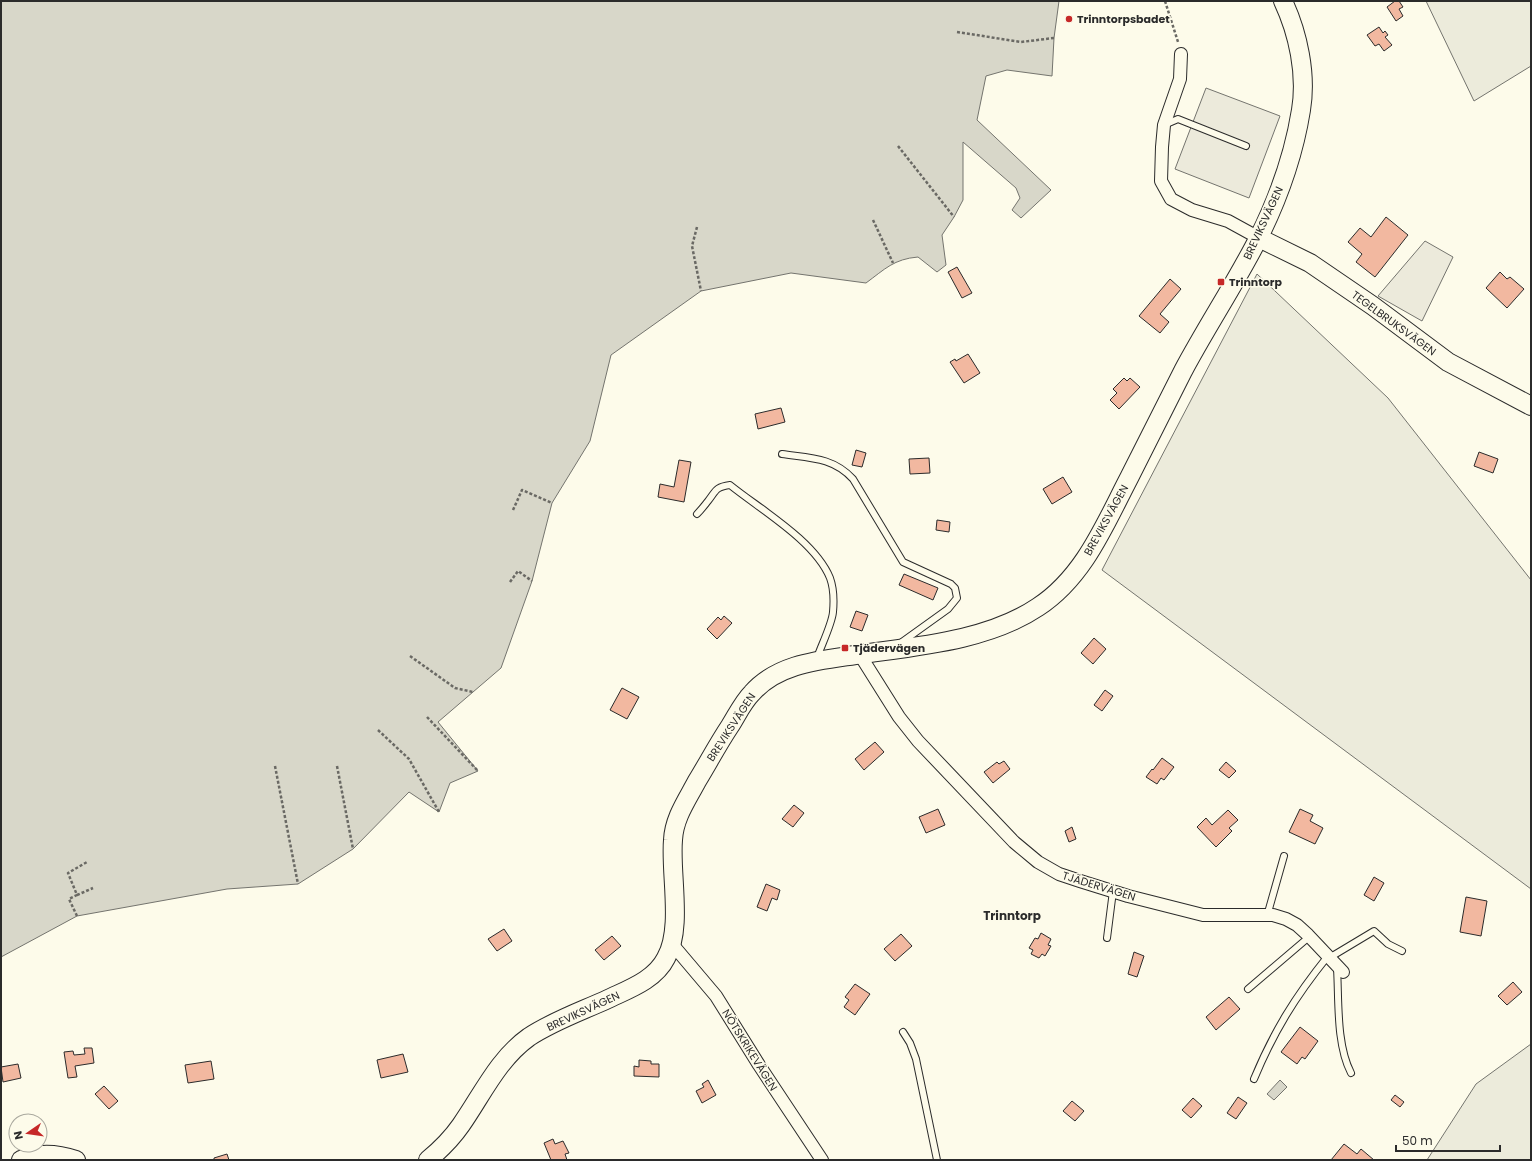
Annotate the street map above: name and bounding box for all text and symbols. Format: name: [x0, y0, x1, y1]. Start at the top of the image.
place label: Trinntorpsbadet: [1077, 11, 1170, 27]
marker: Trinntorpsbadet: [1064, 14, 1074, 24]
street label: BREVIKSVÄGEN: [1239, 184, 1287, 262]
place label: Trinntorp: [1229, 274, 1282, 290]
marker: Trinntorp: [1216, 277, 1226, 287]
street label: TEGELBRUKSVÄGEN: [1348, 287, 1440, 359]
street label: BREVIKSVÄGEN: [1080, 482, 1132, 558]
place label: Tjädervägen: [853, 640, 925, 656]
marker: Tjädervägen: [840, 643, 850, 653]
street label: BREVIKSVÄGEN: [703, 689, 759, 765]
street label: TJÄDERVÄGEN: [1060, 867, 1138, 905]
district label: Trinntorp: [983, 907, 1041, 924]
street label: BREVIKSVÄGEN: [544, 987, 622, 1035]
street label: NÖTSKRIKEVÄGEN: [718, 1006, 782, 1094]
north arrow: [8, 1113, 48, 1153]
scale bar: [1396, 1127, 1500, 1153]
text: N: [10, 1129, 27, 1141]
text: 50 m: [1402, 1132, 1433, 1149]

